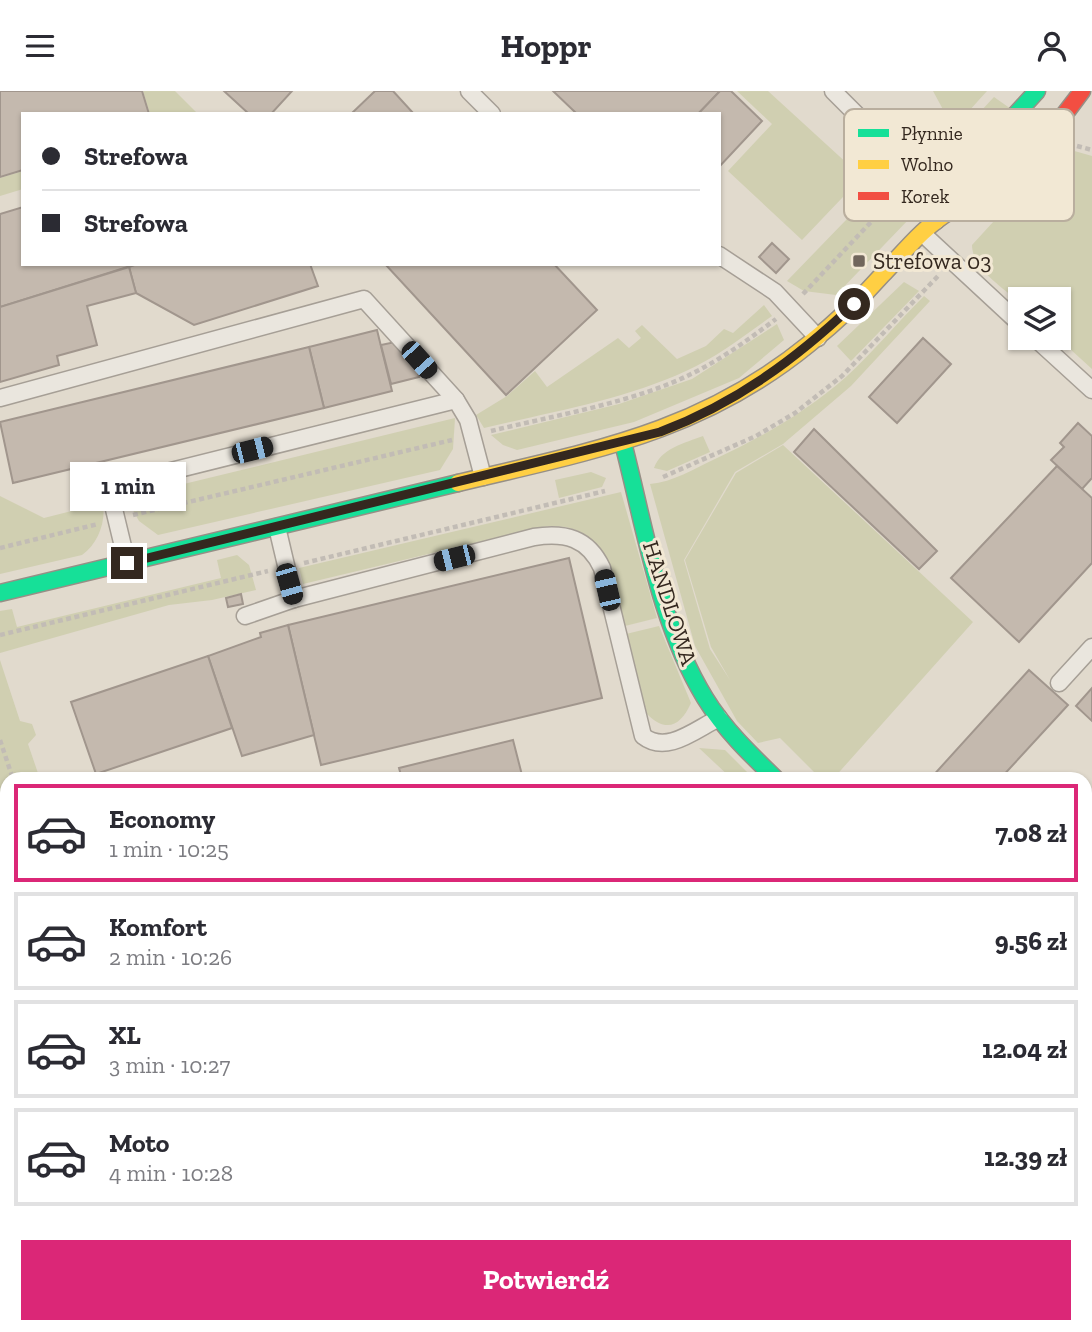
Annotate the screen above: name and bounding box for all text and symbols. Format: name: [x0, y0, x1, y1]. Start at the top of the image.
icon: menu: [21, 27, 59, 65]
text: Hoppr: [500, 27, 592, 65]
icon: person: [1033, 27, 1071, 65]
legend: [844, 109, 1074, 221]
text: Płynnie: [901, 122, 963, 145]
text: Strefowa: [84, 140, 188, 172]
text: Wolno: [901, 153, 954, 176]
text: Korek: [901, 185, 949, 208]
text: Strefowa: [84, 207, 188, 239]
place label: Strefowa 03: [873, 247, 991, 275]
marker: Strefowa 03: [851, 253, 867, 269]
map controls: [1008, 287, 1071, 350]
button: layers: [1008, 287, 1071, 350]
route start: [838, 288, 870, 320]
car: [398, 337, 441, 383]
car: [230, 435, 275, 465]
callout: 1 min: [69, 461, 185, 511]
text: 1 min: [101, 472, 155, 500]
street label: HANDLOWA: [637, 537, 704, 670]
car: [432, 543, 477, 573]
route end: [111, 547, 143, 579]
car: [274, 561, 305, 607]
car: [593, 567, 622, 613]
icon: car: [25, 802, 88, 865]
text: Economy: [109, 803, 215, 835]
text: 7.08 zł: [995, 817, 1067, 849]
text: 1 min · 10:25: [109, 835, 229, 863]
icon: car: [25, 910, 88, 973]
text: Komfort: [109, 911, 207, 943]
text: 9.56 zł: [995, 925, 1067, 957]
text: 2 min · 10:26: [109, 943, 232, 971]
icon: car: [25, 1018, 88, 1081]
text: XL: [109, 1019, 141, 1051]
text: 12.04 zł: [982, 1033, 1067, 1065]
text: 3 min · 10:27: [109, 1051, 230, 1079]
icon: car: [25, 1126, 88, 1189]
text: Moto: [109, 1127, 169, 1159]
text: 12.39 zł: [984, 1141, 1067, 1173]
text: 4 min · 10:28: [109, 1159, 233, 1187]
button: Potwierdź: [21, 1240, 1071, 1320]

